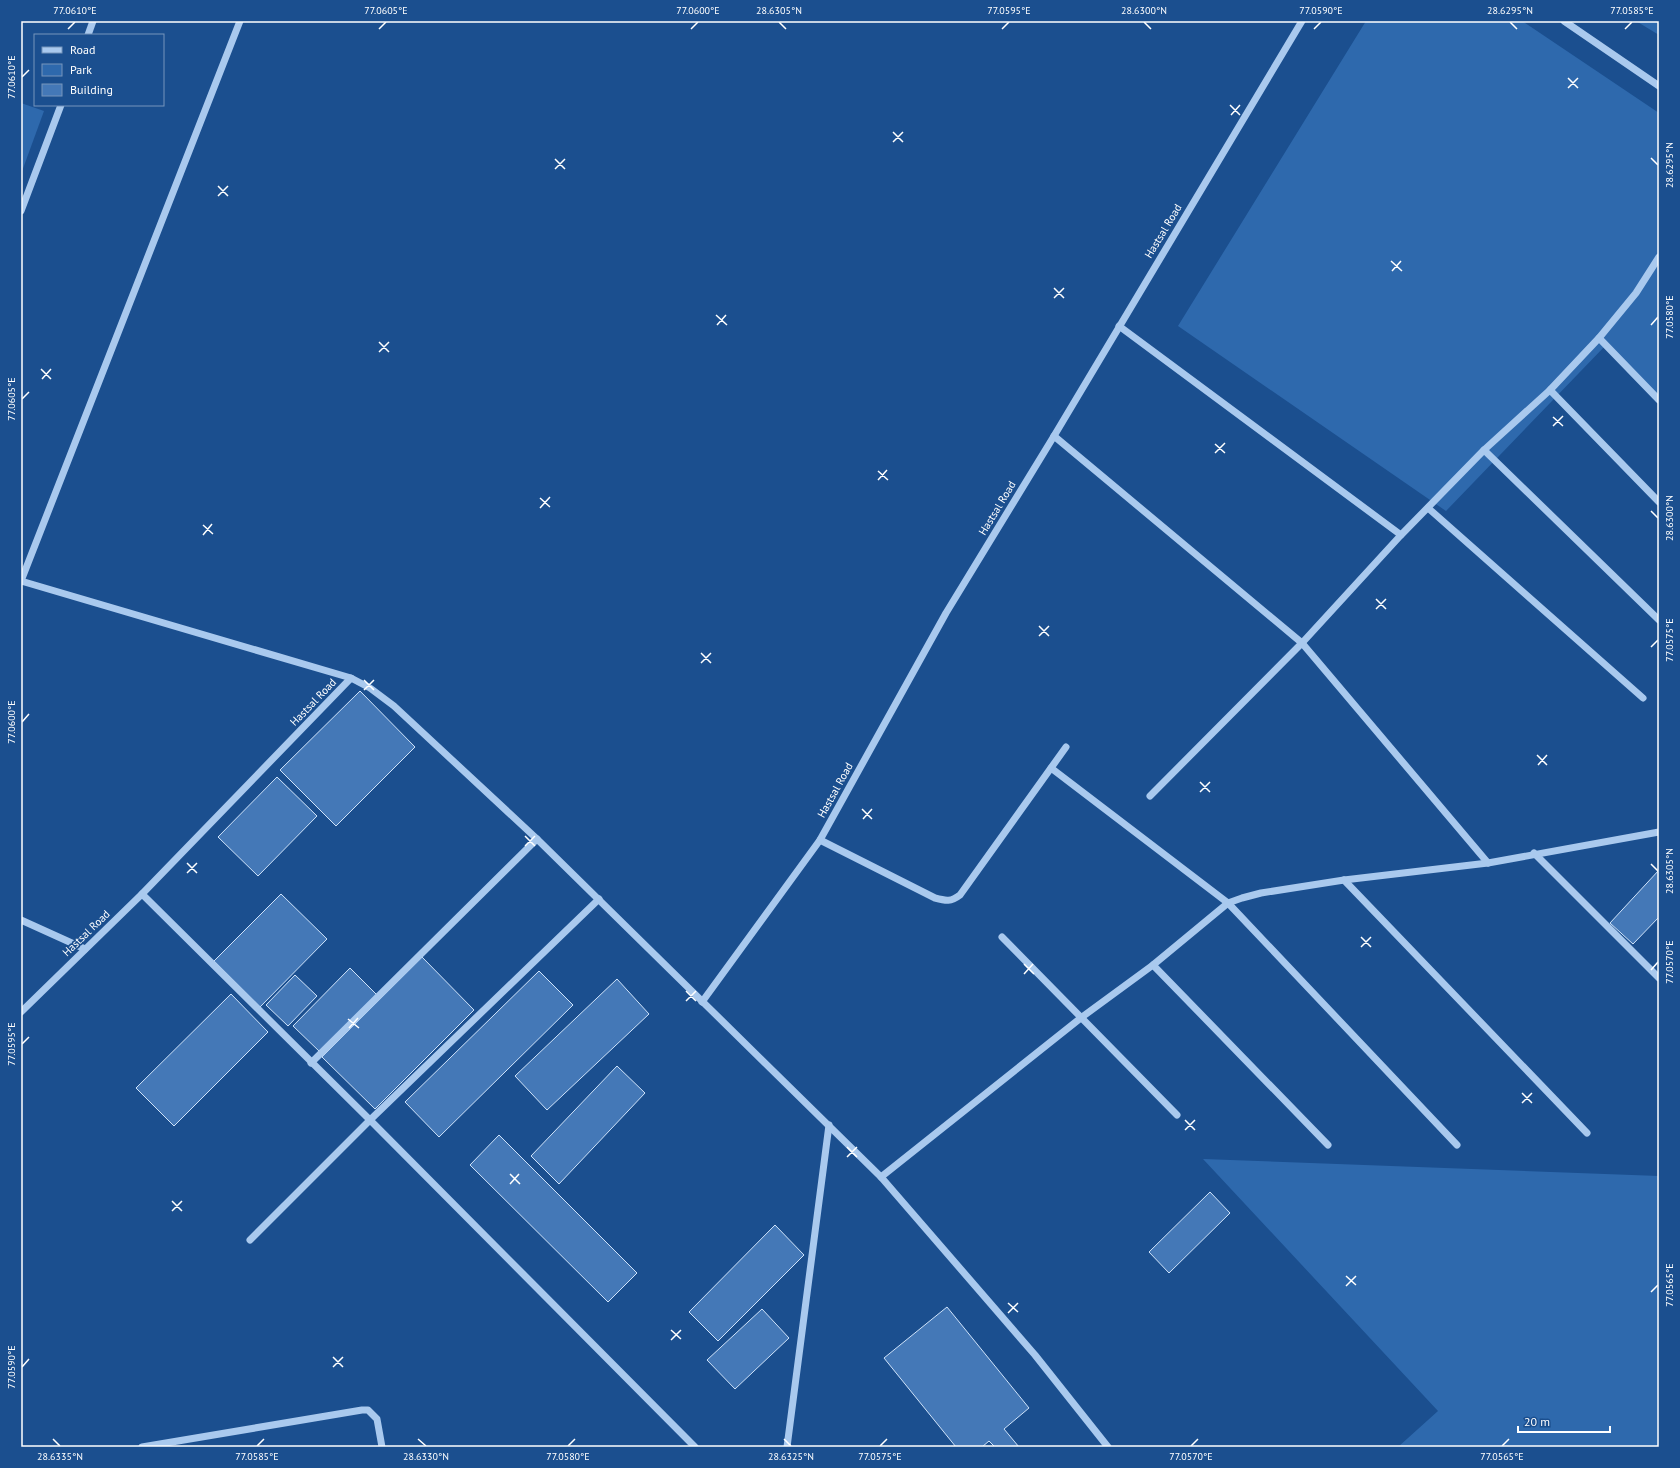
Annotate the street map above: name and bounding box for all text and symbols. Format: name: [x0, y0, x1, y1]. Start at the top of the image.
text: 77.0610°E: [53, 4, 97, 17]
text: 77.0605°E: [364, 4, 408, 17]
text: 77.0600°E: [676, 4, 720, 17]
text: 28.6305°N: [756, 4, 802, 17]
text: 77.0595°E: [987, 4, 1031, 17]
text: 28.6300°N: [1121, 4, 1167, 17]
text: 77.0590°E: [1299, 4, 1343, 17]
text: 28.6295°N: [1487, 4, 1533, 17]
text: 77.0585°E: [1610, 4, 1654, 17]
legend: [34, 34, 164, 106]
text: Road: [70, 42, 95, 57]
text: 77.0610°E: [5, 55, 18, 99]
text: Park: [70, 62, 92, 77]
text: Building: [70, 82, 113, 97]
text: 28.6295°N: [1663, 142, 1676, 188]
street label: Hastsal Road: [1141, 201, 1185, 261]
text: 77.0580°E: [1663, 295, 1676, 339]
text: 77.0605°E: [5, 377, 18, 421]
street label: Hastsal Road: [975, 478, 1019, 538]
text: 28.6300°N: [1663, 495, 1676, 541]
text: 77.0575°E: [1663, 618, 1676, 662]
street label: Hastsal Road: [287, 675, 339, 729]
text: 77.0600°E: [5, 700, 18, 744]
street label: Hastsal Road: [814, 760, 856, 820]
text: 28.6305°N: [1663, 848, 1676, 894]
street label: Hastsal Road: [59, 907, 113, 959]
text: 77.0570°E: [1663, 940, 1676, 984]
text: 77.0595°E: [5, 1022, 18, 1066]
text: 77.0565°E: [1663, 1263, 1676, 1307]
text: 77.0590°E: [5, 1345, 18, 1389]
scale bar: [1518, 1408, 1610, 1434]
text: 20 m: [1524, 1414, 1550, 1429]
text: 28.6335°N: [37, 1450, 83, 1463]
text: 77.0585°E: [235, 1450, 279, 1463]
text: 28.6330°N: [403, 1450, 449, 1463]
text: 77.0580°E: [546, 1450, 590, 1463]
text: 28.6325°N: [768, 1450, 814, 1463]
text: 77.0575°E: [858, 1450, 902, 1463]
text: 77.0570°E: [1169, 1450, 1213, 1463]
text: 77.0565°E: [1480, 1450, 1524, 1463]

